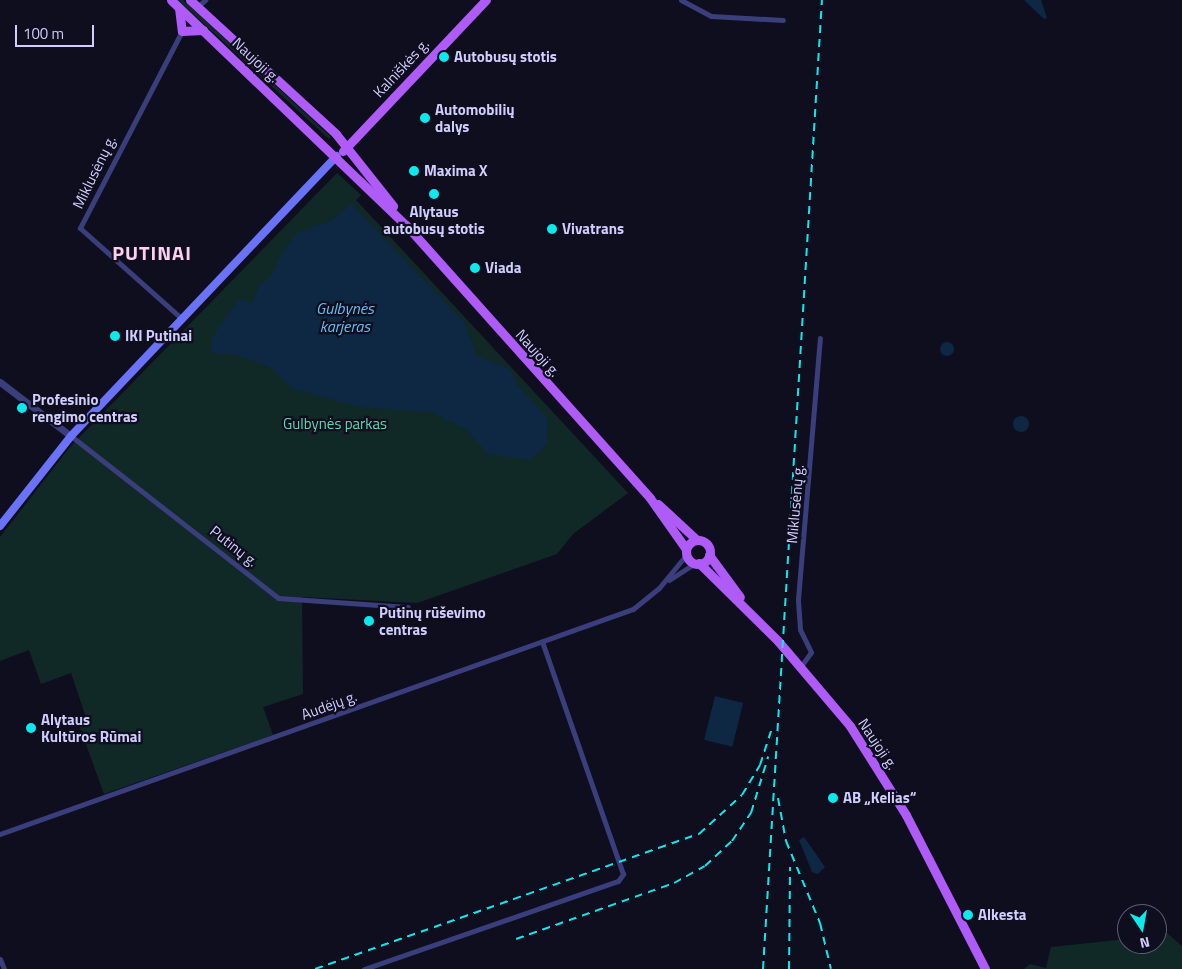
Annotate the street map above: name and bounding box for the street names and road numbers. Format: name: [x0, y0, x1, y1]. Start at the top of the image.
street label: Naujoji g.: [229, 34, 283, 86]
street label: Kalniškės g.: [369, 35, 433, 101]
street label: Miklusėnų g.: [69, 132, 119, 212]
street label: Naujoji g.: [512, 326, 564, 380]
street label: Miklusėnų g.: [783, 464, 807, 544]
street label: Putinų g.: [207, 522, 261, 570]
street label: Audėjų g.: [299, 687, 359, 723]
street label: Naujoji g.: [854, 715, 902, 773]

